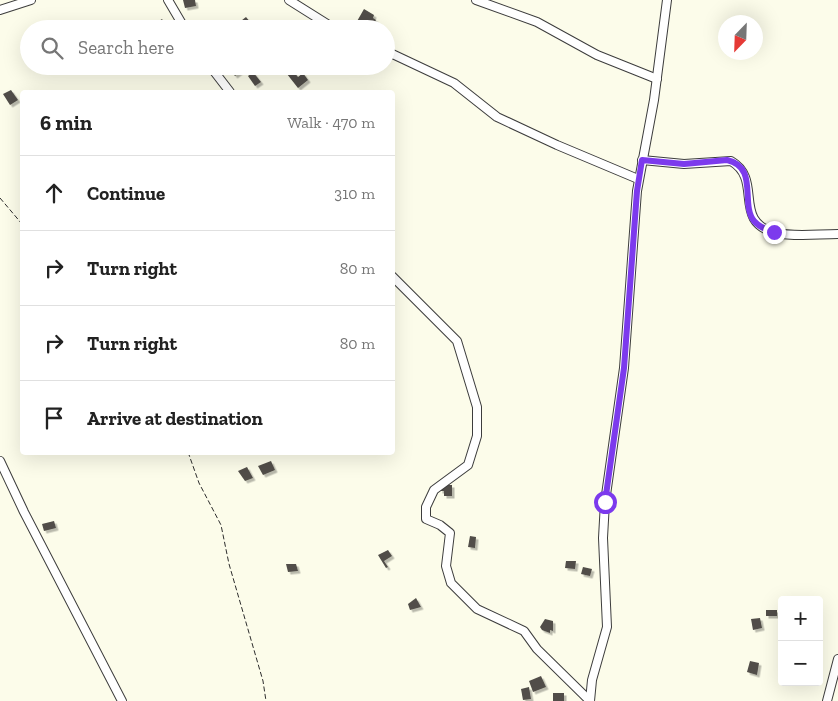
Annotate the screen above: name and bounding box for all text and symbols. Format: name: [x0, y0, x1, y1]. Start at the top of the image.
north arrow: [718, 15, 763, 60]
search box: [20, 20, 395, 75]
icon: search: [38, 34, 66, 62]
text: Search here: [78, 36, 174, 59]
text: 6 min: [40, 110, 92, 135]
text: Walk · 470 m: [287, 113, 375, 132]
icon: ahead: [40, 179, 68, 207]
text: Continue: [87, 182, 165, 205]
text: 310 m: [334, 184, 375, 203]
route end: [763, 221, 786, 244]
icon: right: [40, 254, 68, 282]
text: Turn right: [87, 257, 177, 280]
text: 80 m: [340, 259, 375, 278]
icon: right: [40, 329, 68, 357]
text: Turn right: [87, 332, 177, 355]
text: 80 m: [340, 334, 375, 353]
icon: arrive: [40, 404, 68, 432]
text: Arrive at destination: [87, 407, 263, 430]
route start: [594, 491, 617, 514]
map controls: [778, 596, 823, 686]
button: +: [778, 596, 823, 641]
button: −: [778, 641, 823, 686]

